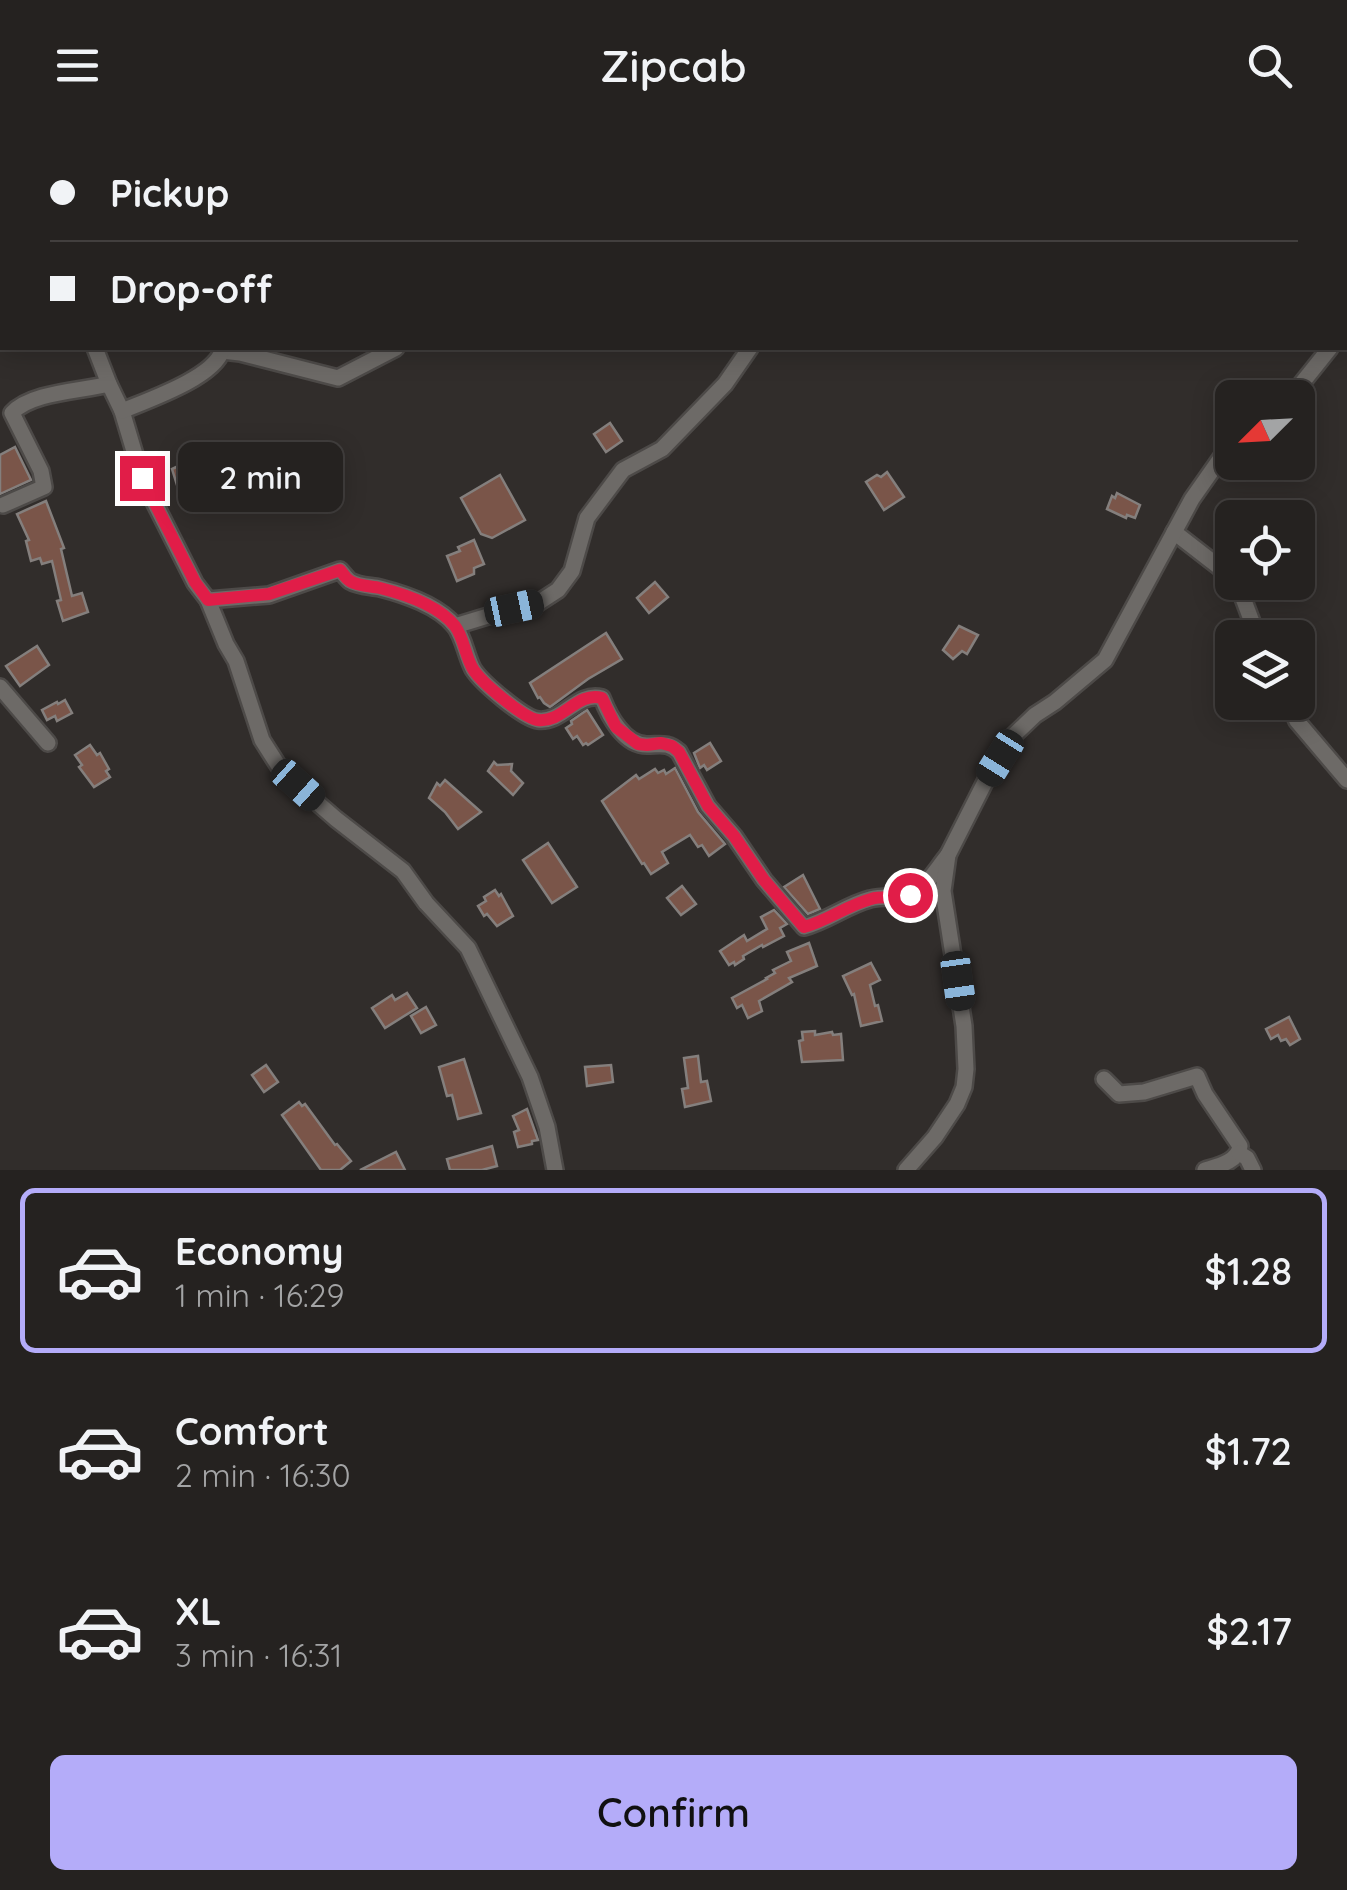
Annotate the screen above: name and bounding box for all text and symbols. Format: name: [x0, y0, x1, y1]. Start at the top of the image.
text: Zipcab: [600, 37, 747, 93]
icon: menu: [50, 38, 105, 93]
icon: search: [1242, 38, 1297, 93]
text: Pickup: [110, 169, 229, 217]
text: Drop-off: [110, 265, 272, 313]
north arrow: [1215, 380, 1315, 480]
map controls: [1215, 380, 1315, 720]
callout: 2 min: [177, 443, 342, 513]
route end: [120, 456, 165, 501]
text: 2 min: [219, 457, 302, 497]
button: locate: [1215, 500, 1315, 600]
car: [482, 587, 546, 629]
button: layers: [1215, 620, 1315, 720]
car: [971, 725, 1029, 791]
car: [266, 754, 330, 816]
route start: [888, 873, 933, 918]
car: [939, 949, 977, 1013]
icon: car: [55, 1226, 145, 1316]
text: Economy: [175, 1227, 344, 1275]
text: $1.28: [1204, 1247, 1292, 1295]
text: 1 min · 16:29: [175, 1275, 344, 1315]
icon: car: [55, 1406, 145, 1496]
text: Comfort: [175, 1407, 329, 1455]
text: $1.72: [1205, 1427, 1292, 1475]
text: 2 min · 16:30: [175, 1455, 351, 1495]
icon: car: [55, 1586, 145, 1676]
text: XL: [175, 1587, 221, 1635]
text: $2.17: [1207, 1607, 1292, 1655]
text: 3 min · 16:31: [175, 1635, 342, 1675]
button: Confirm: [50, 1755, 1297, 1870]

